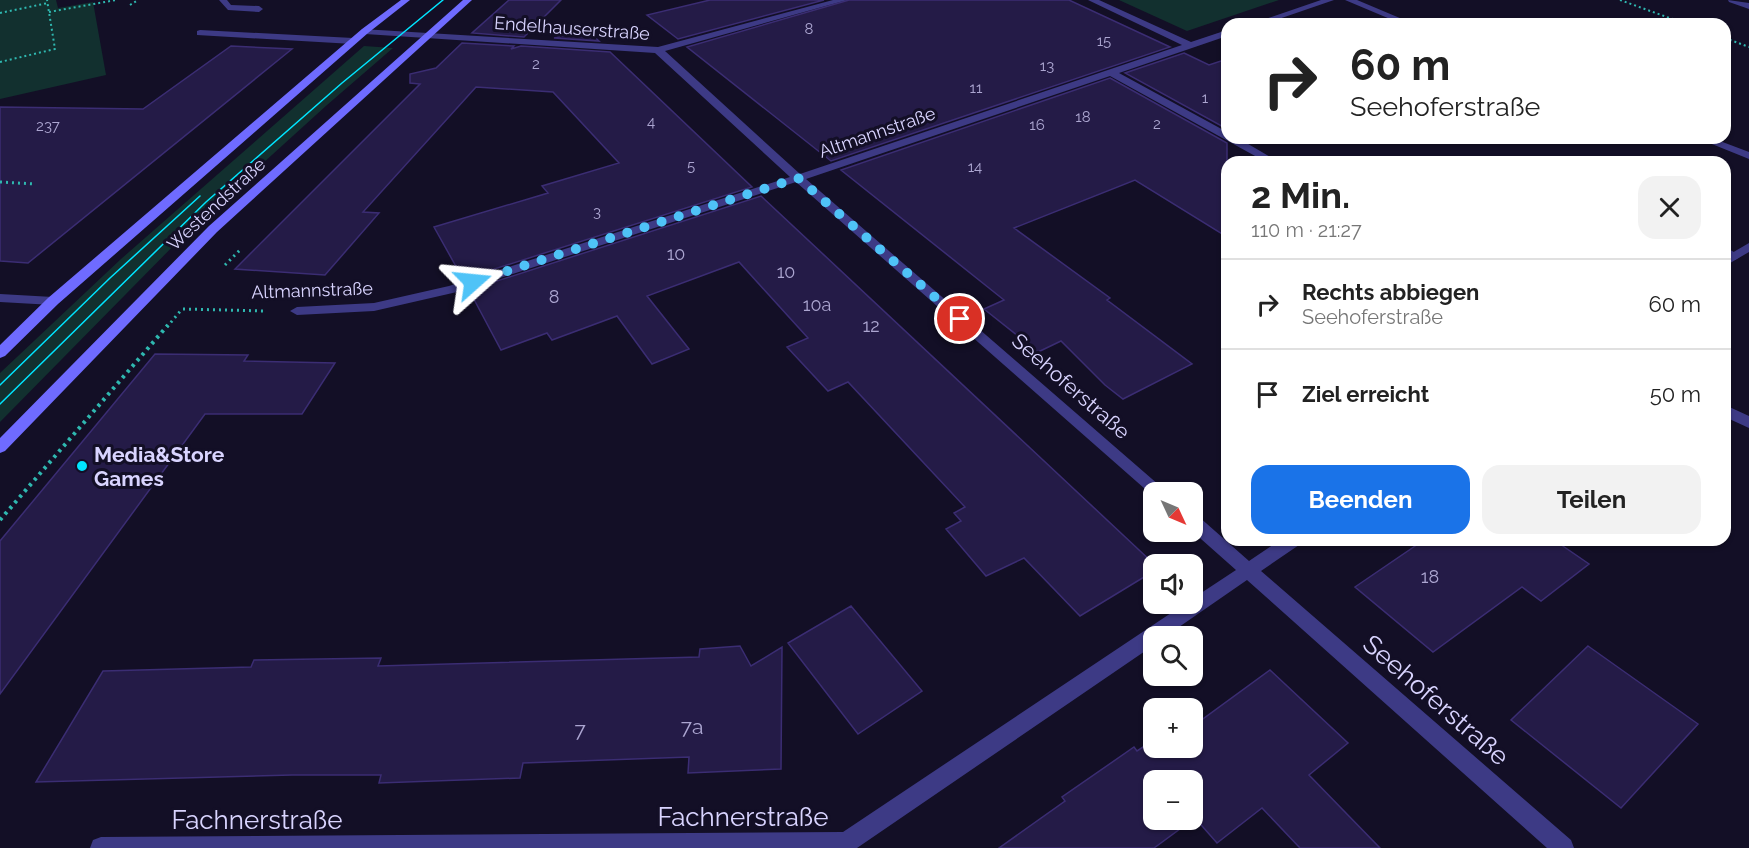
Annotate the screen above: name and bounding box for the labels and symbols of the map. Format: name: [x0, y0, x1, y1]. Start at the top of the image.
street label: Endelhauserstraße: [494, 12, 651, 44]
house number: 8: [805, 20, 814, 38]
house number: 15: [1097, 32, 1111, 50]
house number: 2: [532, 55, 540, 73]
house number: 13: [1040, 57, 1054, 75]
house number: 11: [970, 79, 983, 97]
house number: 1: [1202, 89, 1209, 107]
street label: Altmannstraße: [816, 102, 938, 162]
house number: 18: [1075, 108, 1091, 126]
house number: 4: [647, 113, 655, 131]
house number: 2: [1153, 115, 1161, 133]
house number: 16: [1029, 116, 1045, 134]
house number: 237: [36, 117, 60, 135]
street label: Westendstraße: [163, 153, 270, 255]
house number: 5: [687, 157, 695, 175]
house number: 14: [968, 158, 982, 176]
house number: 3: [593, 203, 601, 221]
house number: 10: [667, 243, 685, 264]
position arrow: [441, 250, 505, 314]
house number: 10: [777, 261, 795, 282]
street label: Altmannstraße: [251, 277, 374, 303]
house number: 8: [549, 286, 559, 307]
pin: [934, 293, 985, 344]
house number: 10a: [803, 294, 831, 315]
house number: 12: [862, 315, 880, 336]
street label: Seehoferstraße: [1007, 328, 1135, 444]
place label: Media&Store Games: [94, 442, 225, 491]
marker: Media&Store Games: [75, 459, 89, 473]
north arrow: [1143, 482, 1203, 542]
house number: 18: [1421, 566, 1439, 587]
street label: Seehoferstraße: [1357, 629, 1515, 771]
house number: 7a: [681, 714, 703, 739]
house number: 7: [574, 717, 586, 742]
street label: Fachnerstraße: [658, 802, 828, 832]
street label: Fachnerstraße: [172, 805, 342, 835]

